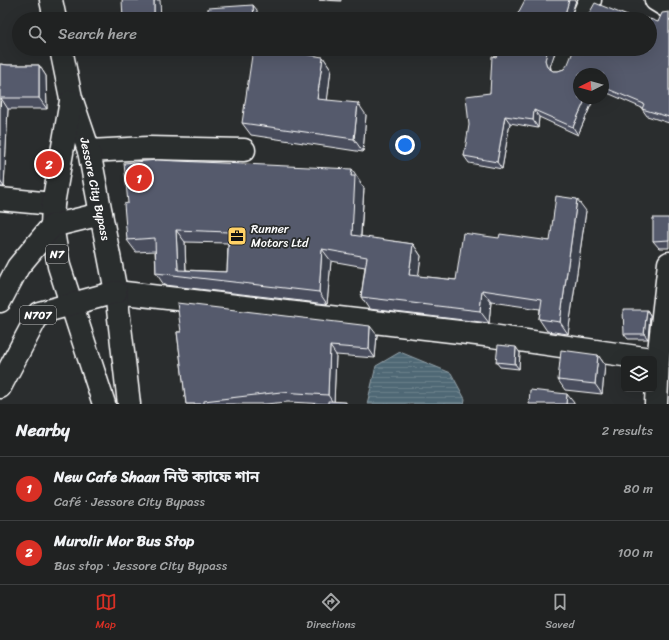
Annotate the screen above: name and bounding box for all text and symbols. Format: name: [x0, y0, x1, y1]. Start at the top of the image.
search box: [12, 12, 657, 56]
text: Search here: [58, 21, 137, 47]
icon: search: [26, 23, 48, 45]
north arrow: [573, 68, 609, 104]
street label: Jessore City Bypass: [73, 134, 117, 243]
your location: [395, 135, 415, 155]
pin: 2: [36, 149, 62, 179]
pin: 1: [126, 163, 152, 193]
place label: Runner Motors Ltd: [251, 218, 309, 254]
office icon: Runner Motors Ltd: [226, 225, 248, 247]
road number: N7: [46, 245, 68, 263]
road number: N707: [20, 306, 56, 324]
map controls: [621, 356, 657, 392]
button: layers: [621, 356, 657, 392]
text: Nearby: [16, 415, 70, 445]
text: 2 results: [602, 419, 653, 442]
text: New Cafe Shaan নিউ ক্যাফে শান: [54, 464, 259, 490]
text: 1: [26, 477, 32, 500]
text: 80 m: [624, 477, 653, 500]
text: Café · Jessore City Bypass: [54, 490, 205, 513]
text: Murolir Mor Bus Stop: [54, 528, 194, 554]
text: 2: [25, 541, 33, 564]
text: 100 m: [618, 541, 653, 564]
text: Bus stop · Jessore City Bypass: [54, 554, 227, 577]
tab: Map: [95, 591, 117, 634]
tab: Directions: [306, 591, 356, 634]
tab: Saved: [545, 591, 574, 634]

